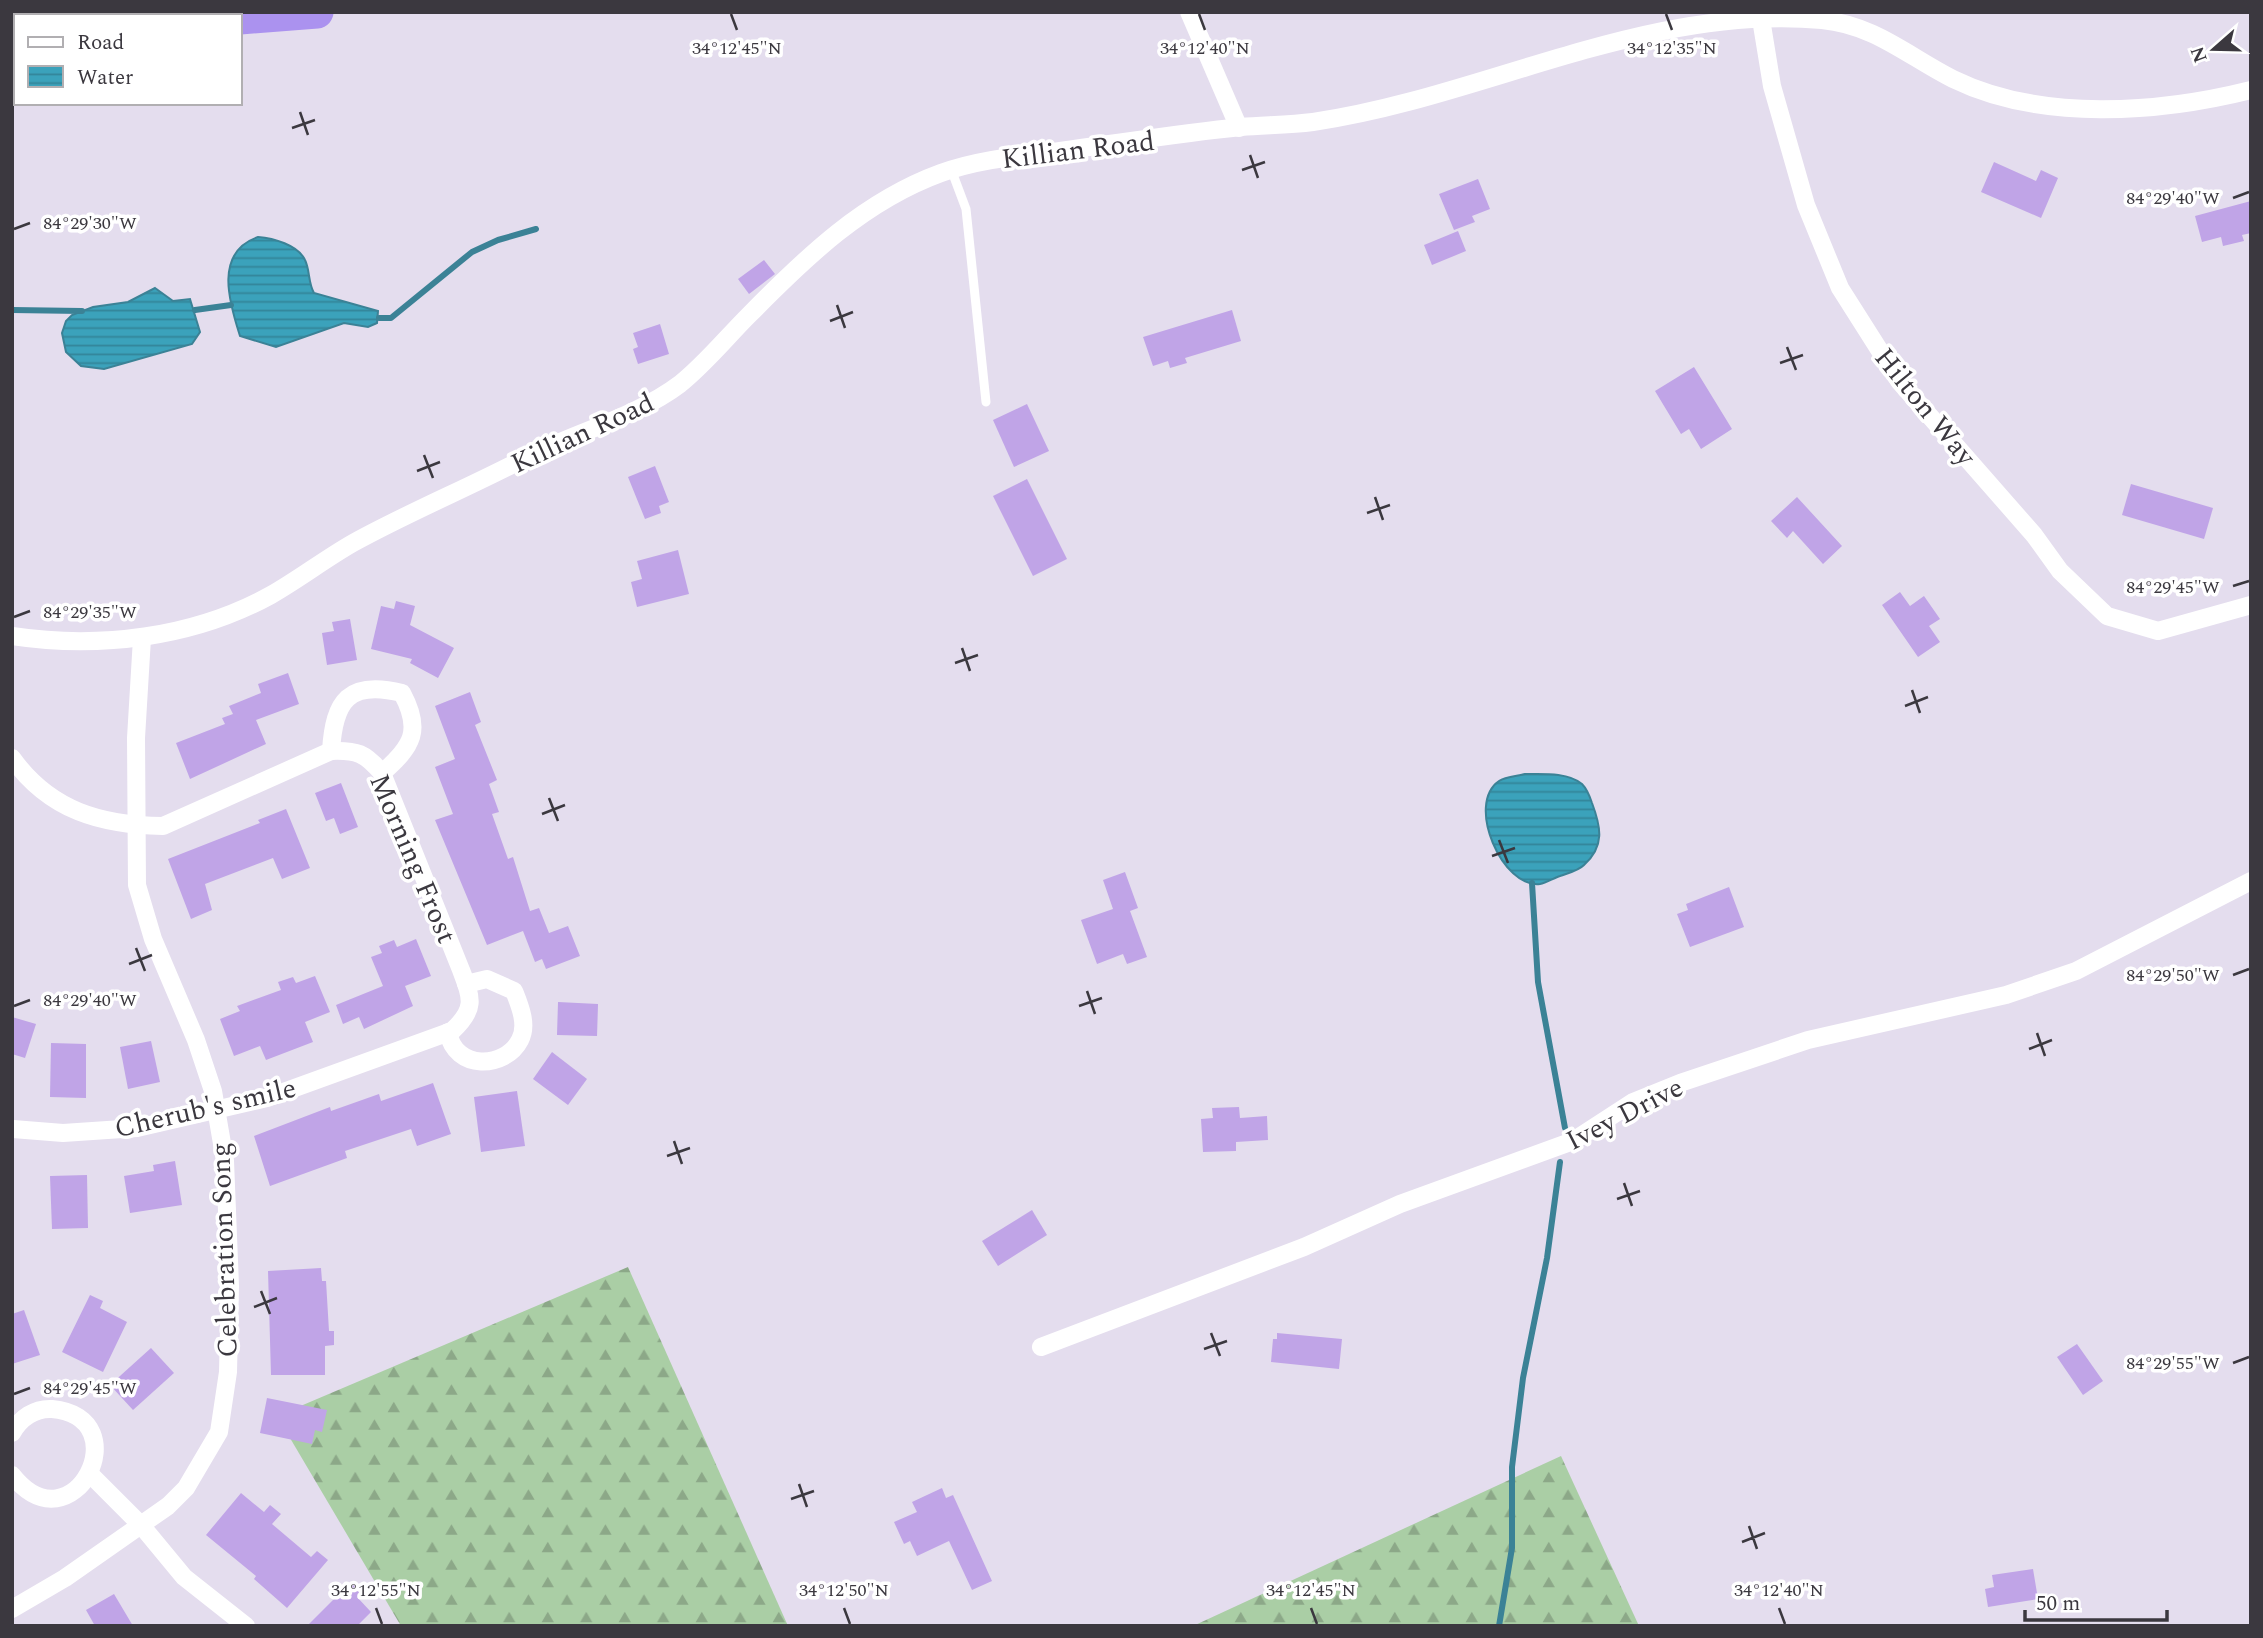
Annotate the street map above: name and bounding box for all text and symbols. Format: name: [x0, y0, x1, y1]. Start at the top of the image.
legend: [14, 14, 242, 105]
north arrow: [2179, 14, 2249, 84]
text: Road: [77, 27, 124, 59]
text: 34°12'45"N: [692, 35, 782, 62]
text: 34°12'40"N: [1160, 35, 1250, 62]
text: 34°12'35"N: [1627, 35, 1717, 62]
text: N: [2183, 42, 2216, 67]
text: Water: [77, 62, 133, 94]
street label: Killian Road: [999, 120, 1157, 181]
text: 84°29'40"W: [2126, 185, 2220, 212]
text: 84°29'30"W: [43, 210, 137, 237]
street label: Hilton Way: [1863, 338, 1987, 477]
street label: Killian Road: [504, 381, 661, 485]
text: 84°29'45"W: [2126, 574, 2220, 601]
text: 84°29'35"W: [43, 599, 137, 626]
street label: Morning Frost: [358, 767, 468, 950]
text: 84°29'50"W: [2126, 962, 2220, 989]
text: 84°29'40"W: [43, 987, 137, 1014]
street label: Ivey Drive: [1558, 1066, 1691, 1162]
street label: Cherub's smile: [110, 1067, 300, 1150]
street label: Celebration Song: [199, 1141, 250, 1358]
text: 84°29'55"W: [2126, 1350, 2220, 1377]
text: 84°29'45"W: [43, 1375, 137, 1402]
text: 34°12'55"N: [331, 1577, 421, 1604]
text: 34°12'50"N: [799, 1577, 889, 1604]
text: 34°12'45"N: [1266, 1577, 1356, 1604]
text: 34°12'40"N: [1734, 1577, 1824, 1604]
scale bar: [2025, 1578, 2167, 1622]
text: 50 m: [2036, 1588, 2080, 1620]

